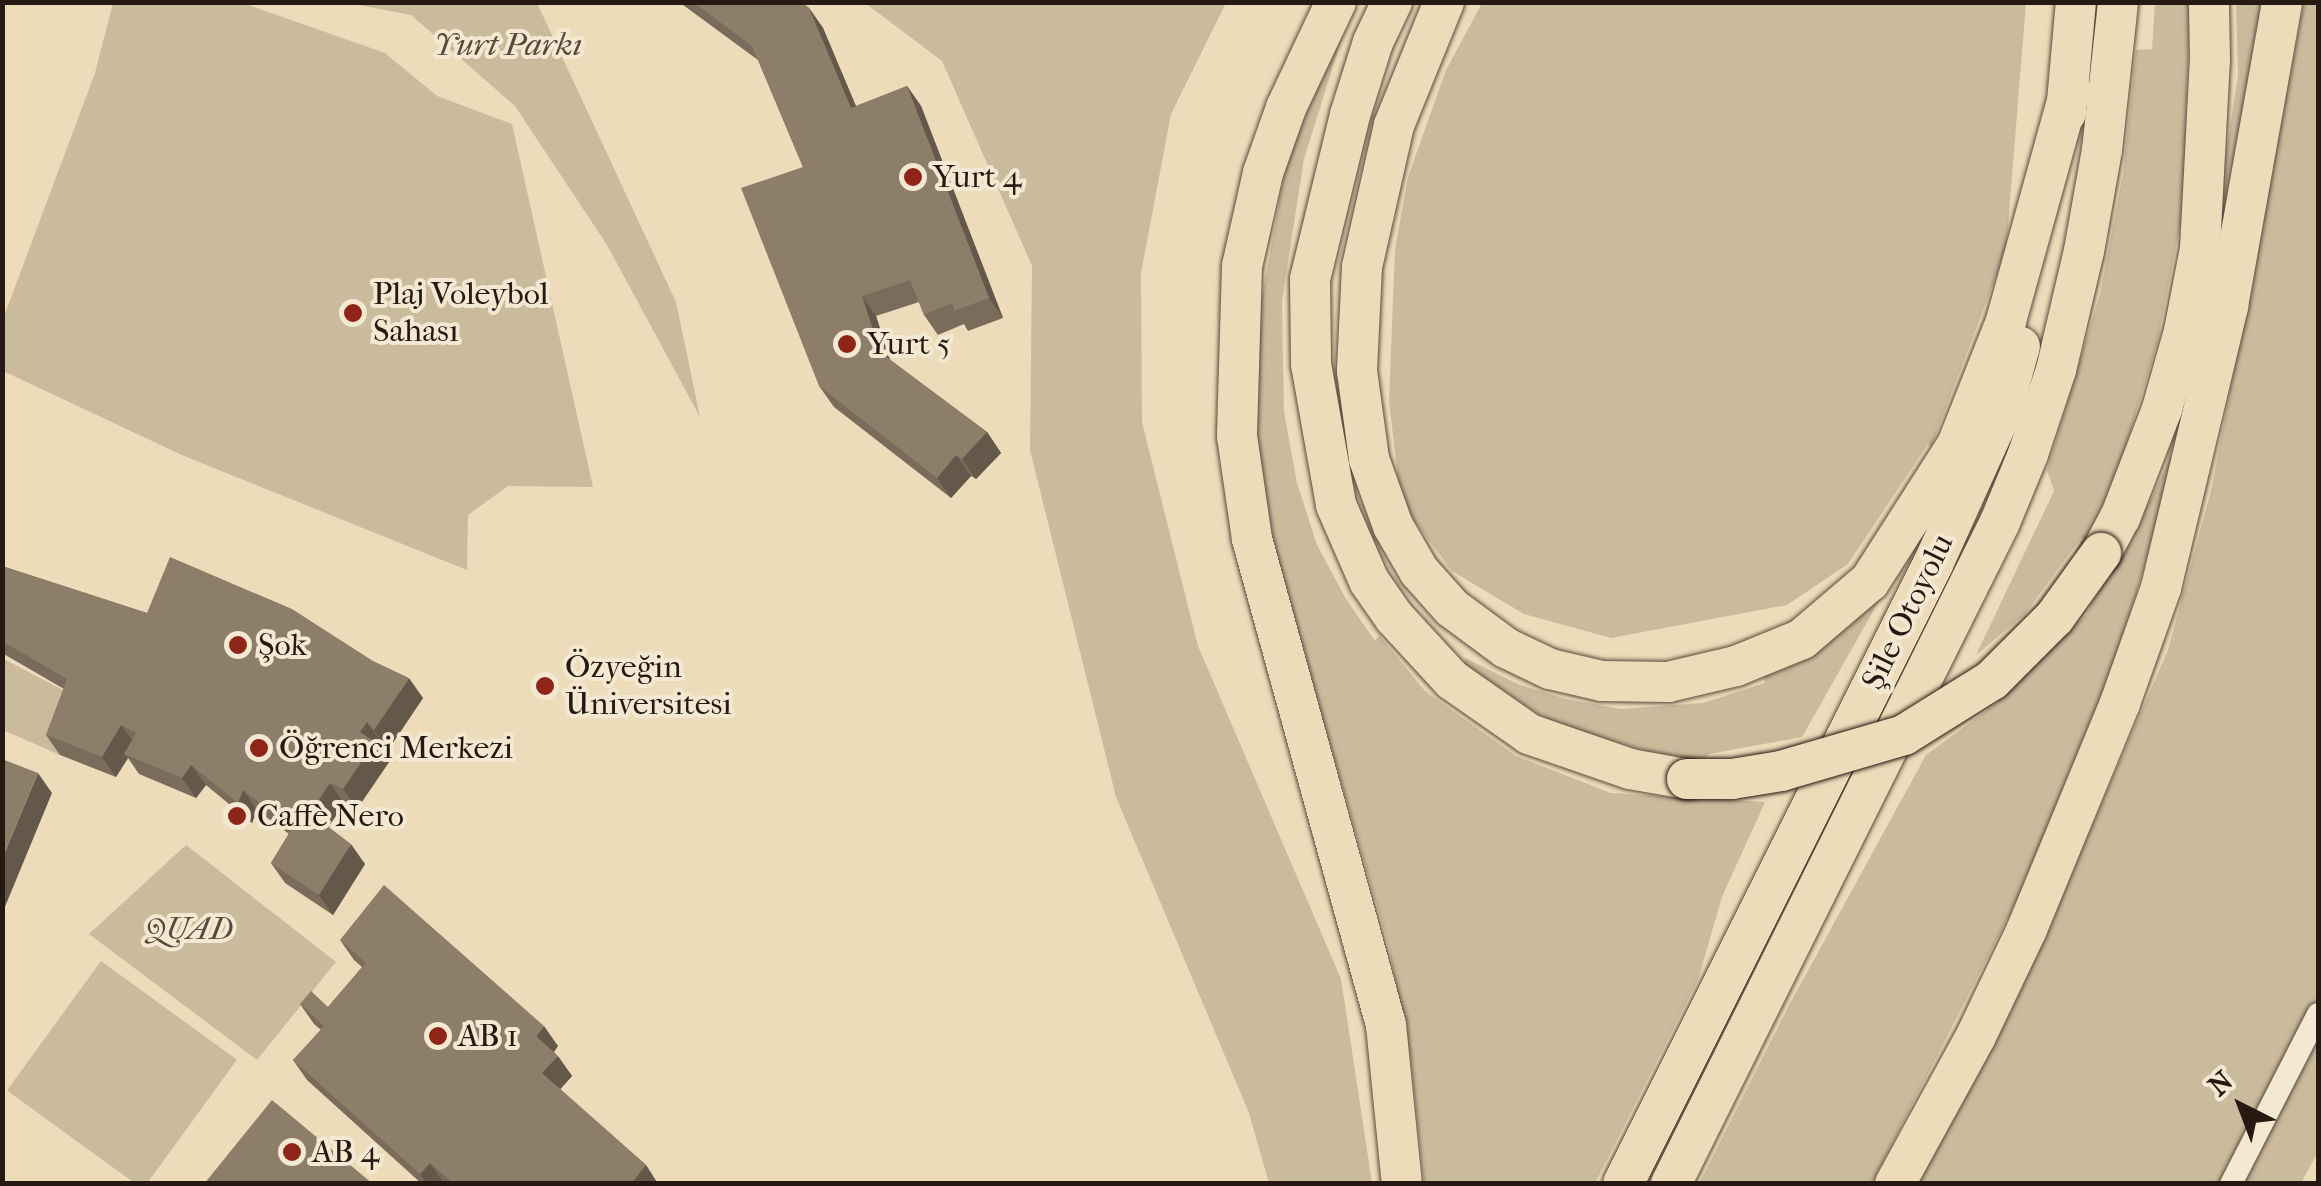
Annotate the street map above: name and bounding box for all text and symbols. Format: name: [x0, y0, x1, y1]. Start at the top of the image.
park label: Yurt Parkı: [434, 26, 582, 64]
place label: Yurt 4: [933, 158, 1022, 196]
marker: Yurt 4: [902, 166, 924, 188]
place label: Plaj Voleybol Sahası: [373, 276, 548, 351]
marker: Plaj Voleybol Sahası: [342, 302, 364, 324]
place label: Yurt 5: [867, 325, 951, 363]
marker: Yurt 5: [836, 333, 858, 355]
street label: Şile Otoyolu: [1854, 528, 1962, 696]
place label: Şok: [258, 626, 307, 664]
marker: Şok: [227, 634, 249, 656]
place label: Özyeğin Üniversitesi: [565, 649, 732, 724]
marker: Özyeğin Üniversitesi: [534, 675, 556, 697]
place label: Öğrenci Merkezi: [279, 729, 513, 767]
marker: Öğrenci Merkezi: [248, 737, 270, 759]
place label: Caffè Nero: [257, 797, 404, 835]
marker: Caffè Nero: [226, 805, 248, 827]
park label: QUAD: [145, 910, 233, 948]
place label: AB 1: [458, 1017, 518, 1055]
marker: AB 1: [427, 1025, 449, 1047]
north arrow: [2191, 1056, 2291, 1156]
text: N: [2202, 1064, 2240, 1103]
place label: AB 4: [312, 1133, 379, 1171]
marker: AB 4: [281, 1141, 303, 1163]

